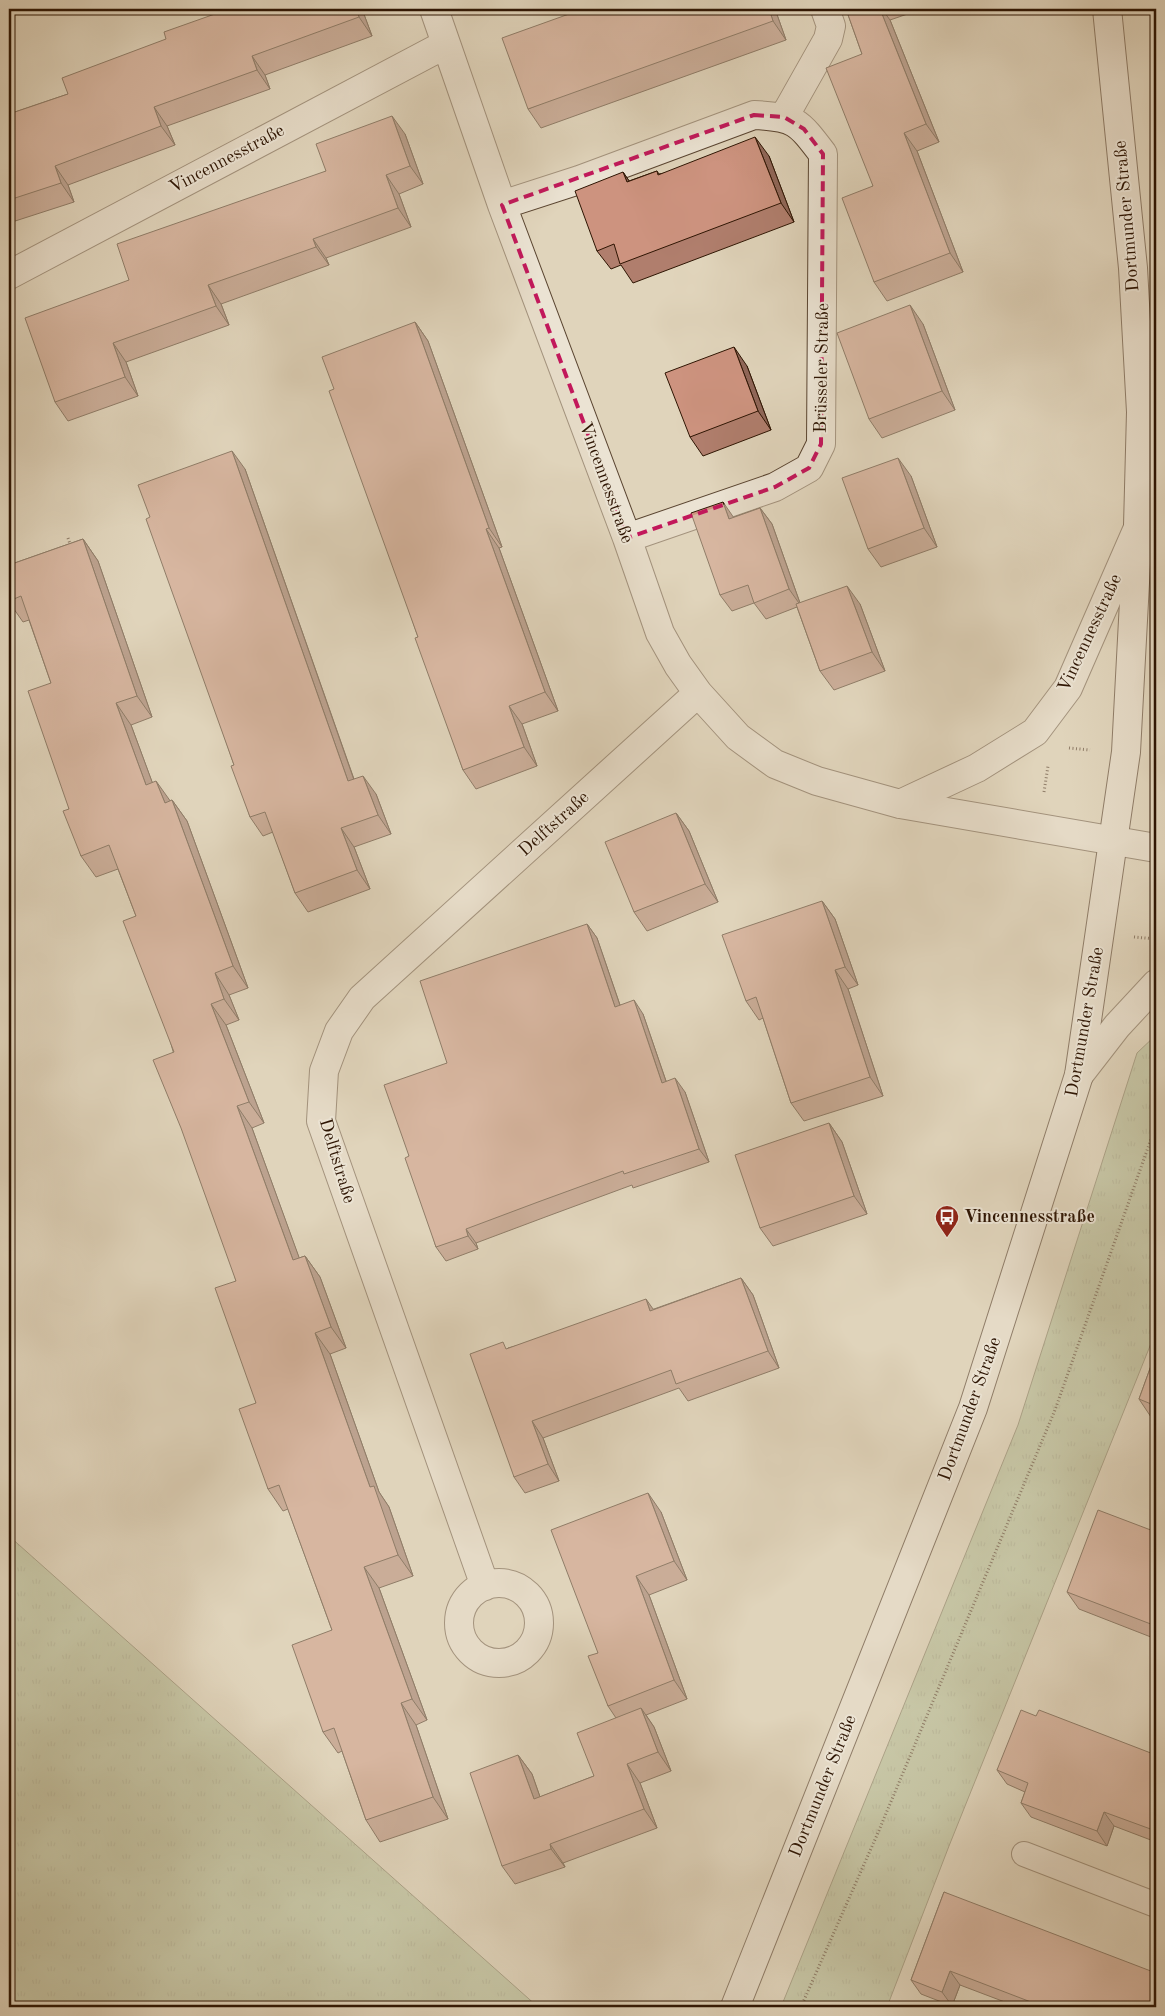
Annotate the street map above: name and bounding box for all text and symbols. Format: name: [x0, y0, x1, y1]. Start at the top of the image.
street label: Vincennesstraße: [166, 121, 288, 197]
street label: Dortmunder Straße: [1111, 140, 1143, 292]
street label: Brüsseler Straße: [812, 303, 832, 433]
street label: Vincennesstraße: [576, 420, 636, 546]
street label: Vincennesstraße: [1055, 571, 1125, 695]
street label: Delftstraße: [515, 788, 593, 860]
street label: Dortmunder Straße: [1063, 946, 1107, 1098]
street label: Delftstraße: [316, 1117, 358, 1205]
bus stop icon: Vincennesstraße: [934, 1204, 960, 1238]
place label: Vincennesstraße: [964, 1208, 1095, 1226]
street label: Dortmunder Straße: [936, 1335, 1004, 1483]
street label: Dortmunder Straße: [786, 1712, 860, 1860]

